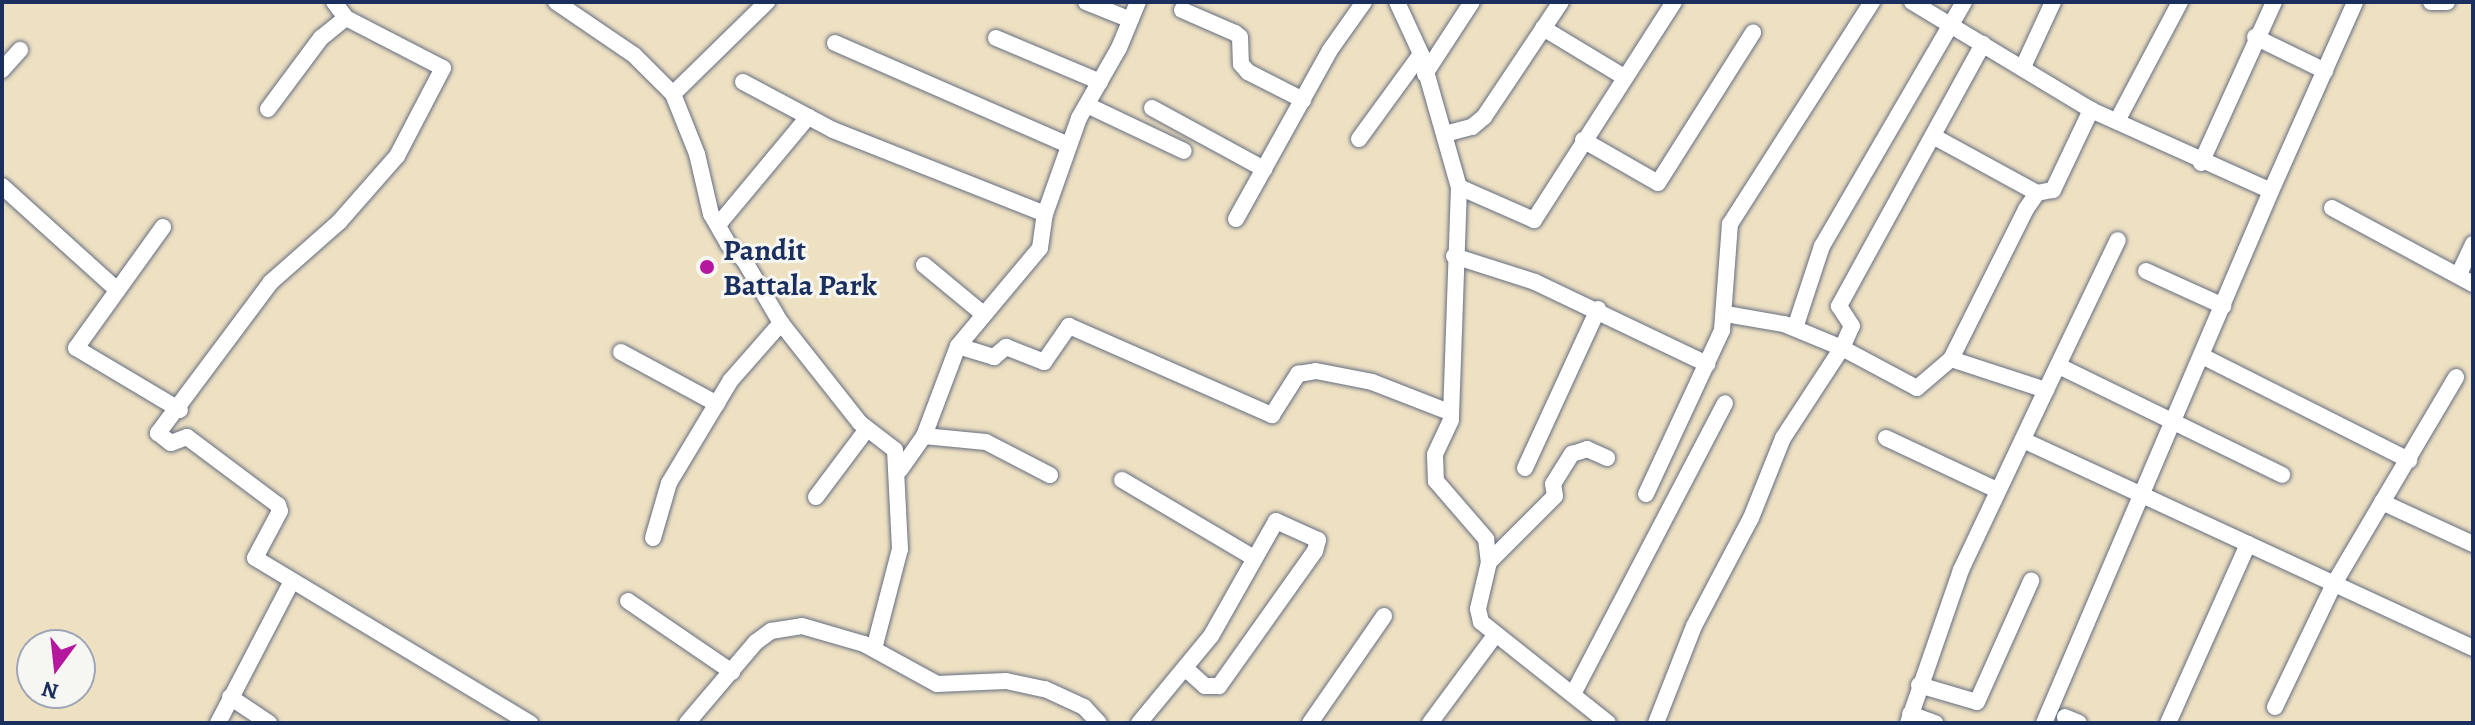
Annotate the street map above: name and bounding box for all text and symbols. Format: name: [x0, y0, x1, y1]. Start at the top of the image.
place label: Pandit Battala Park: [723, 232, 877, 302]
marker: Pandit Battala Park: [698, 258, 716, 276]
north arrow: [16, 629, 96, 709]
text: N: [39, 674, 62, 707]

